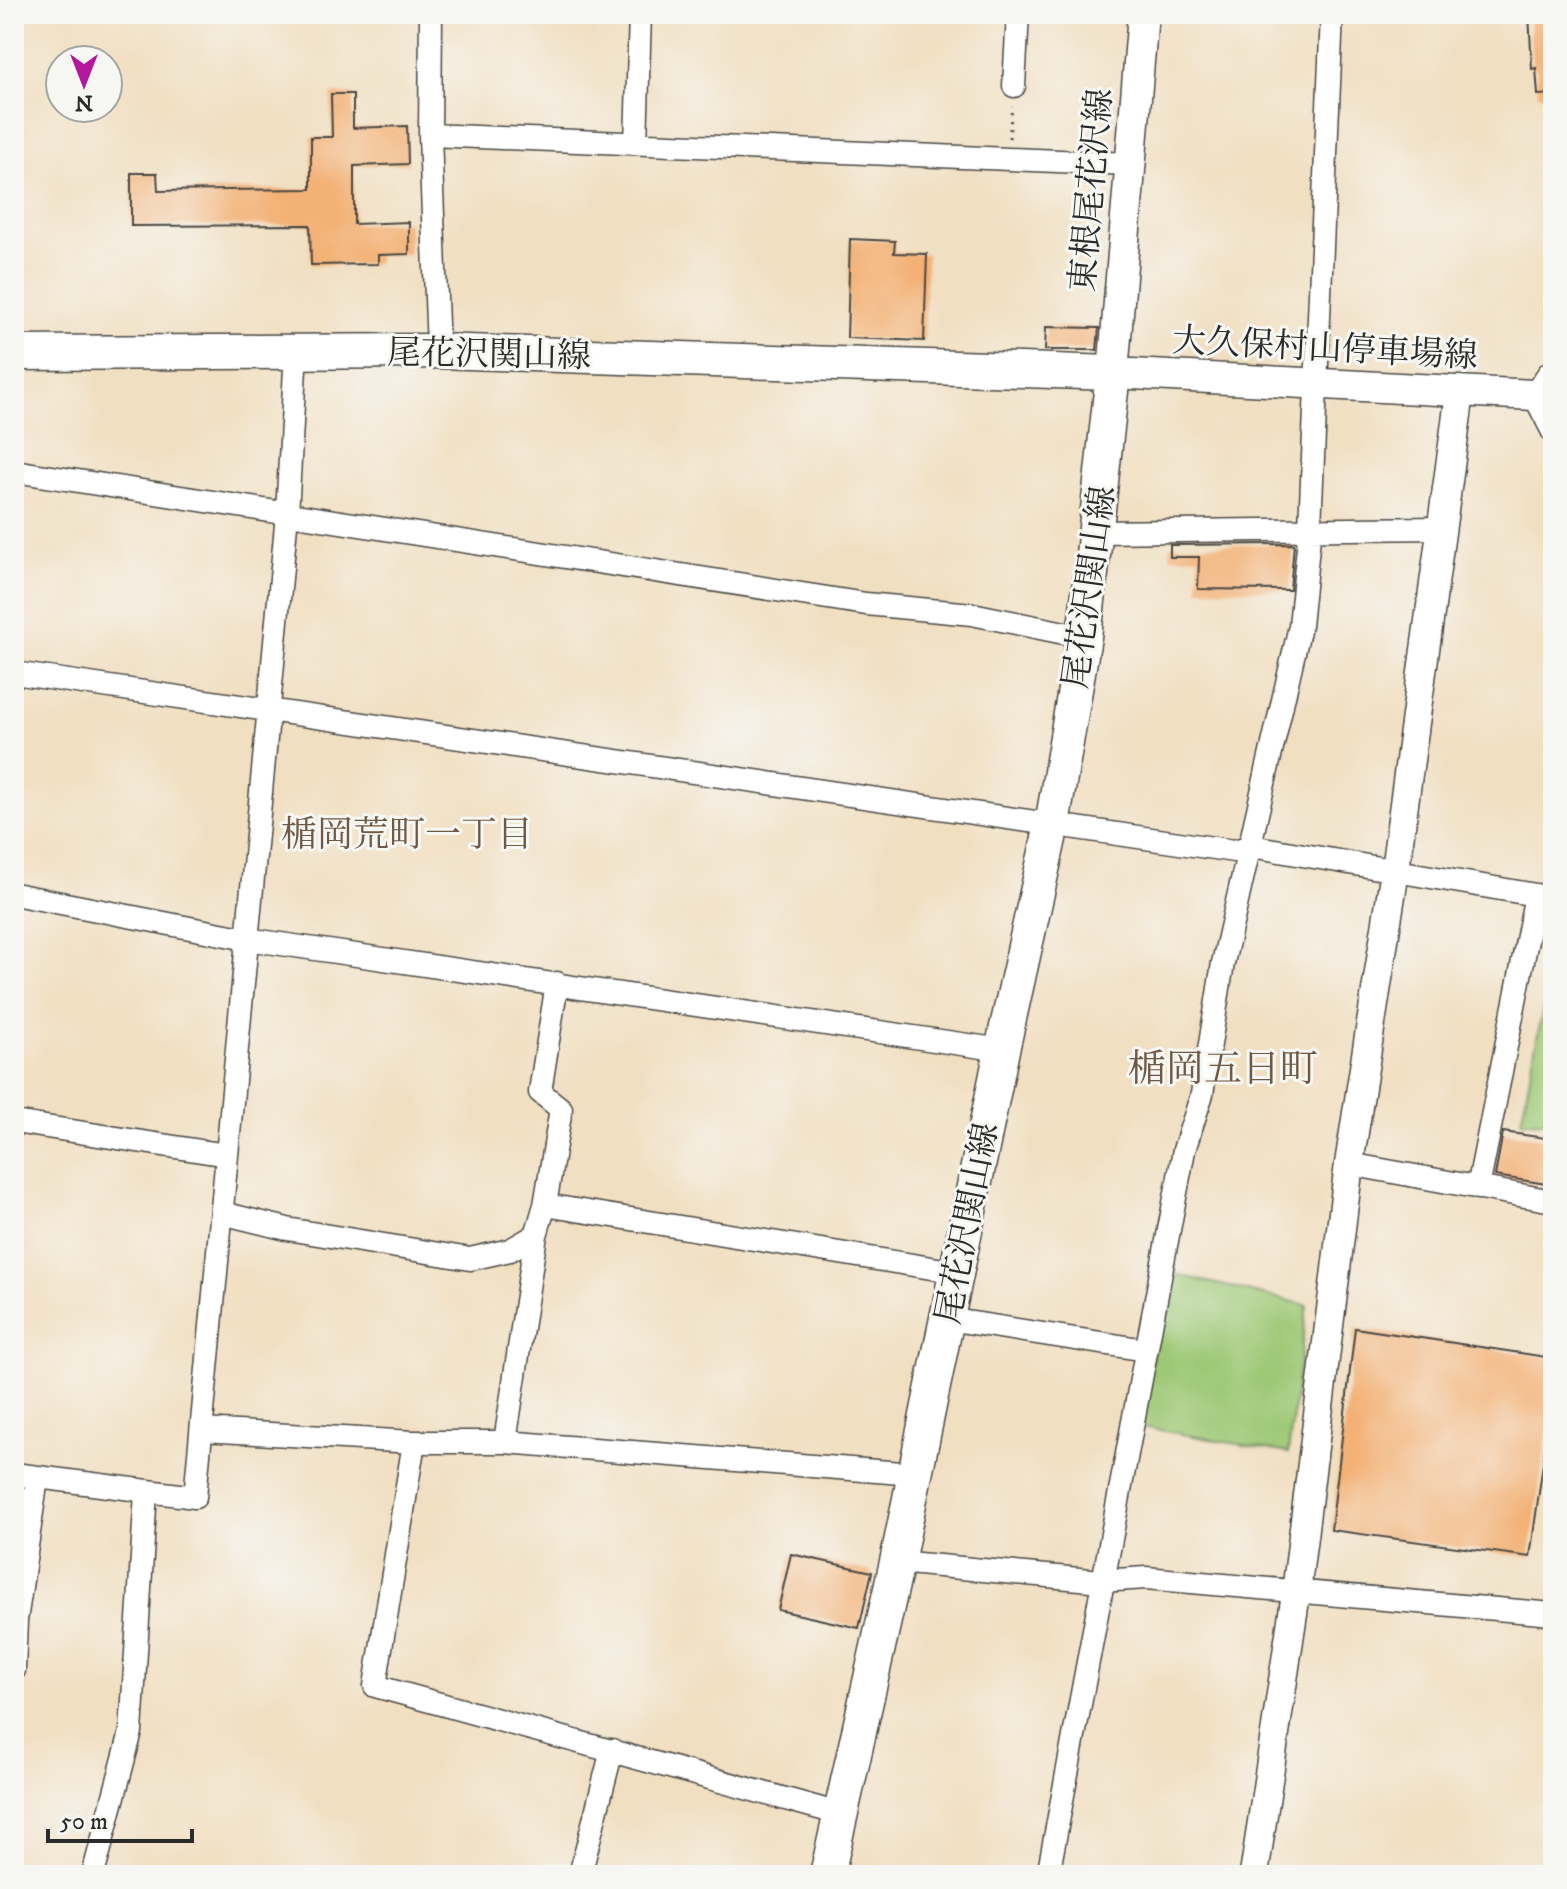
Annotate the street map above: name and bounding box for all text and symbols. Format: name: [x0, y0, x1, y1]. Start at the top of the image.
north arrow: [44, 44, 124, 124]
street label: 東根尾花沢線: [1062, 87, 1122, 294]
text: N: [75, 89, 93, 116]
street label: 大久保村山停車場線: [1171, 320, 1479, 378]
street label: 尾花沢関山線: [387, 332, 591, 378]
street label: 尾花沢関山線: [1055, 483, 1125, 691]
district label: 楯岡荒町一丁目: [281, 813, 533, 858]
district label: 楯岡五日町: [1128, 1046, 1318, 1094]
street label: 尾花沢関山線: [928, 1119, 1008, 1328]
scale bar: [48, 1793, 192, 1843]
text: 50 m: [60, 1807, 108, 1837]

